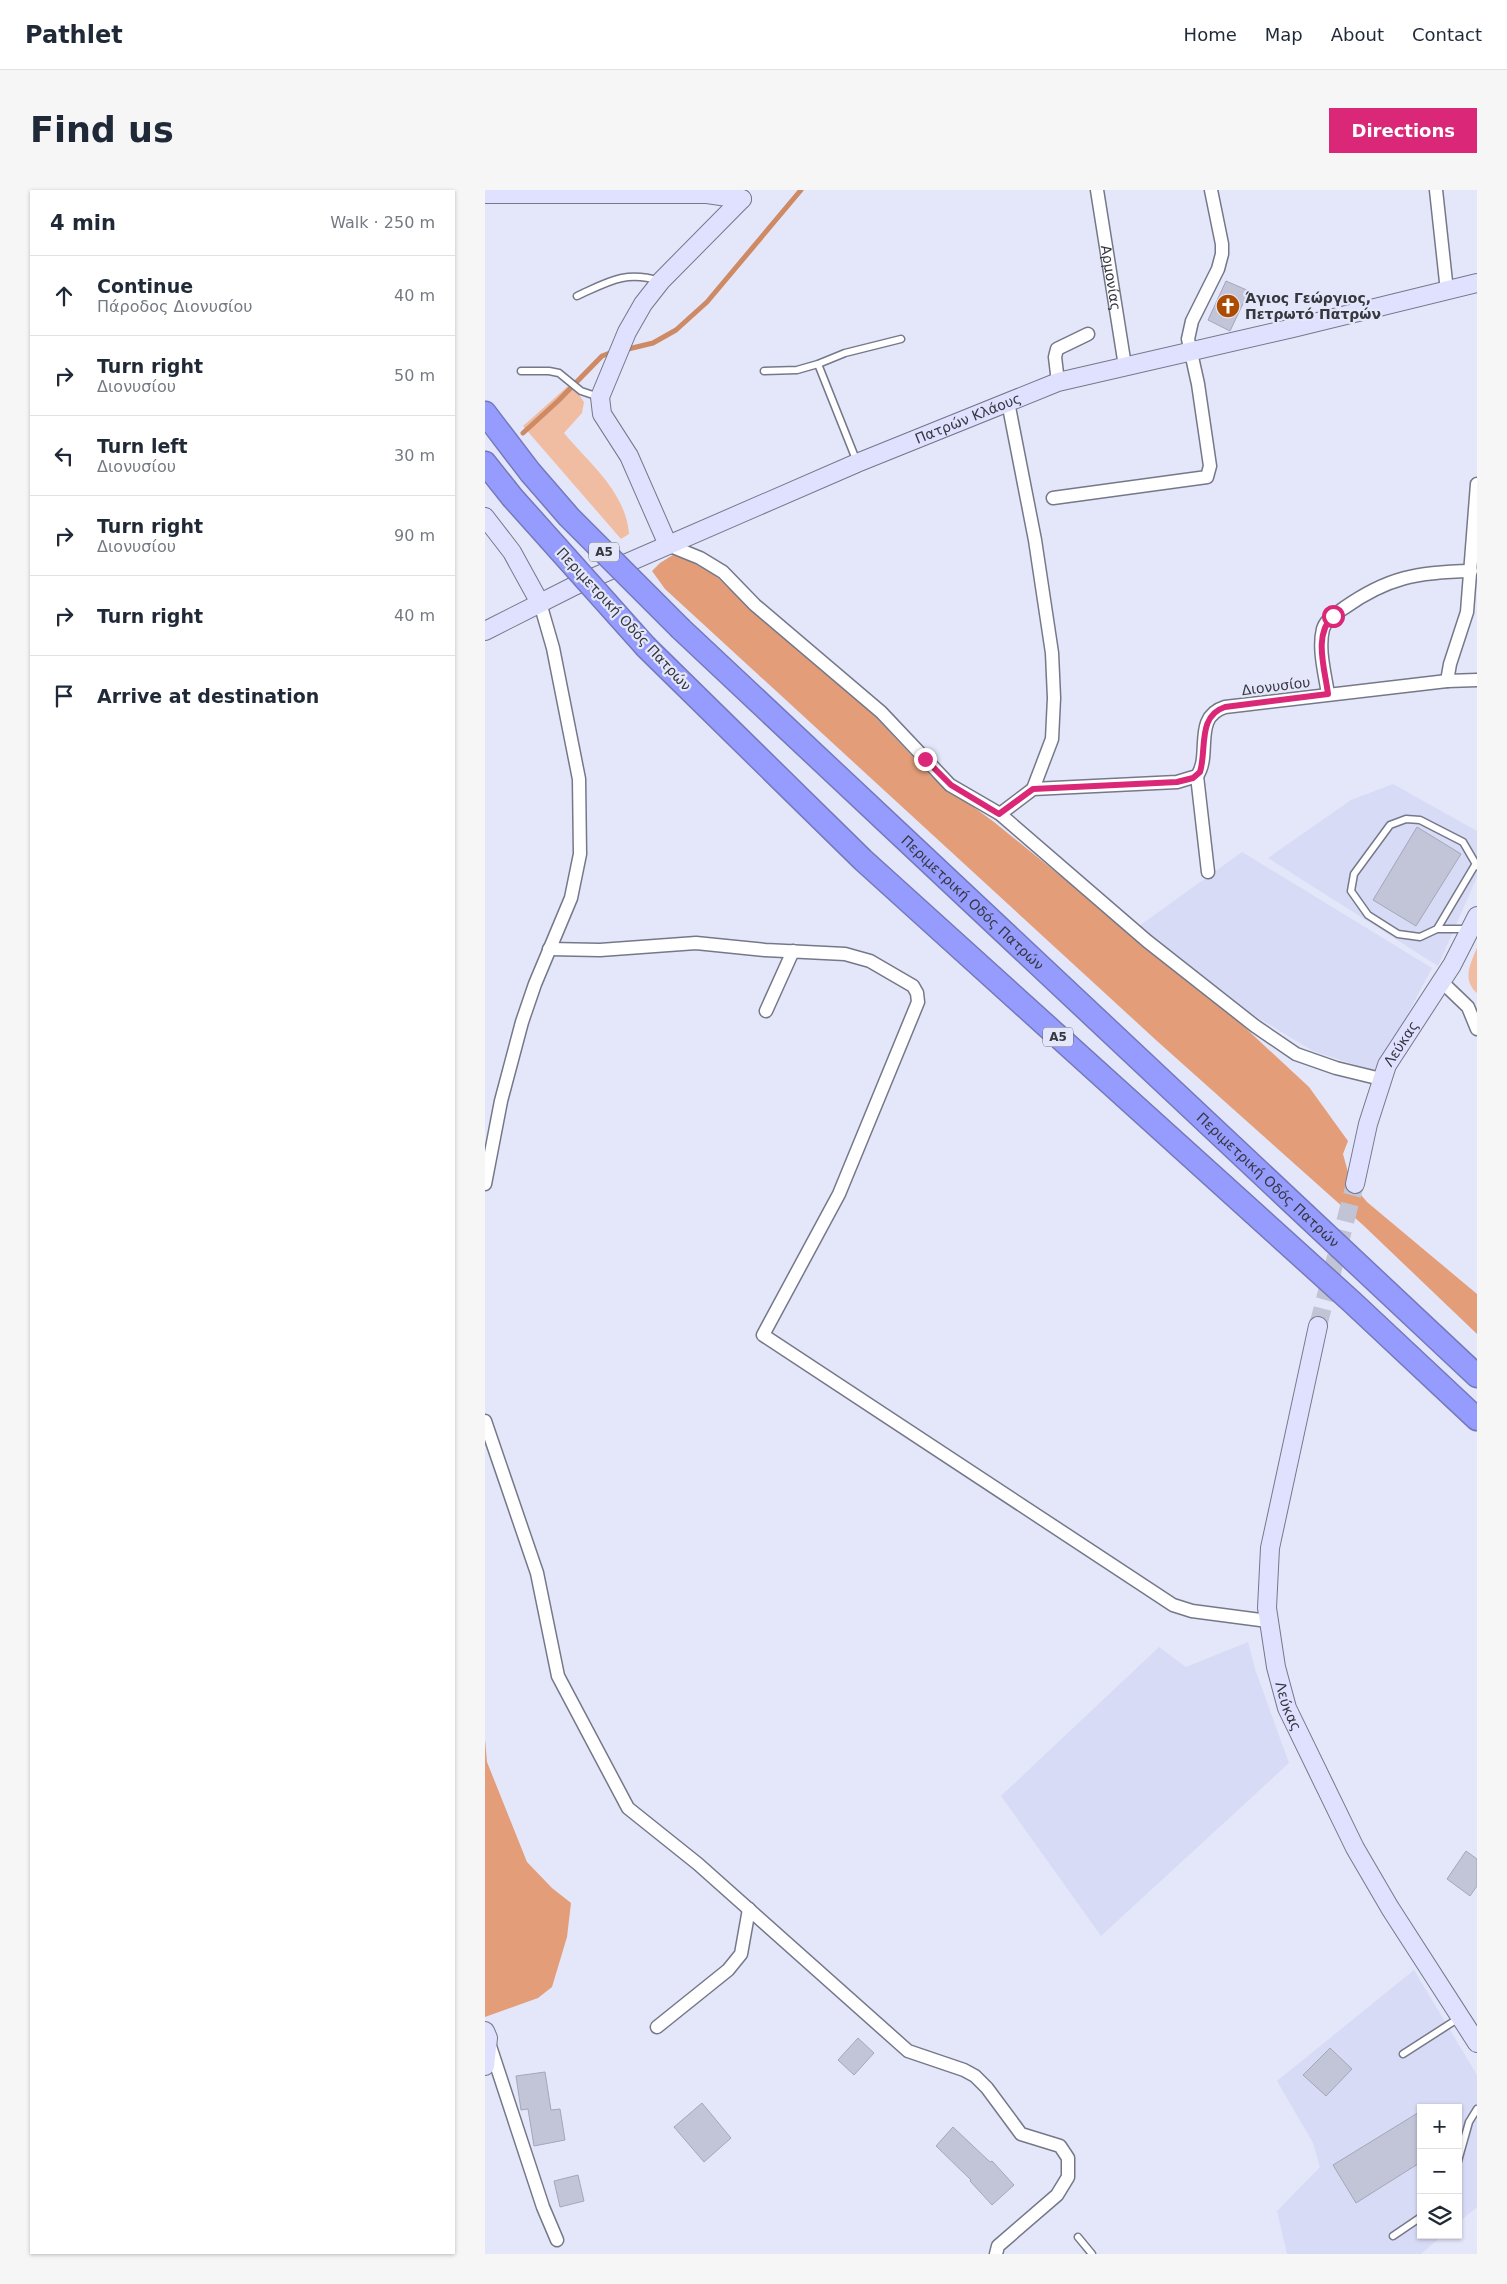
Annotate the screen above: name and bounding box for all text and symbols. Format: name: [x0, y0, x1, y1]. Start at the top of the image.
text: Pathlet: [25, 21, 123, 49]
text: Home: [1184, 24, 1237, 45]
text: Map: [1265, 24, 1303, 45]
text: About: [1331, 24, 1384, 45]
text: Contact: [1412, 24, 1482, 45]
button: Directions: [1329, 108, 1477, 153]
text: Find us: [30, 110, 174, 150]
text: 4 min: [50, 211, 116, 235]
text: Walk · 250 m: [330, 213, 435, 232]
street label: Αρμονίας: [1098, 244, 1124, 312]
text: Continue: [97, 275, 193, 297]
icon: ahead: [50, 282, 78, 310]
text: 40 m: [394, 286, 435, 305]
place label: Άγιος Γεώργιος, Πετρωτό Πατρών: [1245, 290, 1381, 322]
church icon: Άγιος Γεώργιος, Πετρωτό Πατρών: [1215, 293, 1241, 319]
text: Πάροδος Διονυσίου: [97, 297, 253, 316]
text: Turn right: [97, 355, 203, 377]
icon: right: [50, 362, 78, 390]
text: 50 m: [394, 366, 435, 385]
text: Διονυσίου: [97, 377, 176, 396]
street label: Πατρών Κλάους: [913, 390, 1023, 447]
text: Turn left: [97, 435, 188, 457]
icon: left: [50, 442, 78, 470]
text: 30 m: [394, 446, 435, 465]
text: Διονυσίου: [97, 457, 176, 476]
text: Turn right: [97, 515, 203, 537]
icon: right: [50, 522, 78, 550]
text: 90 m: [394, 526, 435, 545]
text: Διονυσίου: [97, 537, 176, 556]
road number: Α5: [589, 542, 619, 562]
street label: Περιμετρική Οδός Πατρών: [554, 544, 695, 694]
icon: right: [50, 602, 78, 630]
text: Turn right: [97, 605, 203, 627]
route start: [1322, 605, 1345, 628]
text: 40 m: [394, 606, 435, 625]
street label: Διονυσίου: [1241, 674, 1311, 698]
icon: arrive: [50, 682, 78, 710]
text: Arrive at destination: [97, 685, 319, 707]
route end: [914, 748, 937, 771]
street label: Περιμετρική Οδός Πατρών: [898, 832, 1047, 973]
street label: Λεύκας: [1380, 1018, 1422, 1069]
road number: Α5: [1043, 1028, 1073, 1046]
street label: Περιμετρική Οδός Πατρών: [1193, 1109, 1343, 1251]
street label: Λεύκας: [1272, 1680, 1305, 1733]
map controls: [1417, 2104, 1462, 2239]
button: +: [1417, 2104, 1462, 2149]
button: −: [1417, 2149, 1462, 2194]
button: layers: [1417, 2194, 1462, 2239]

